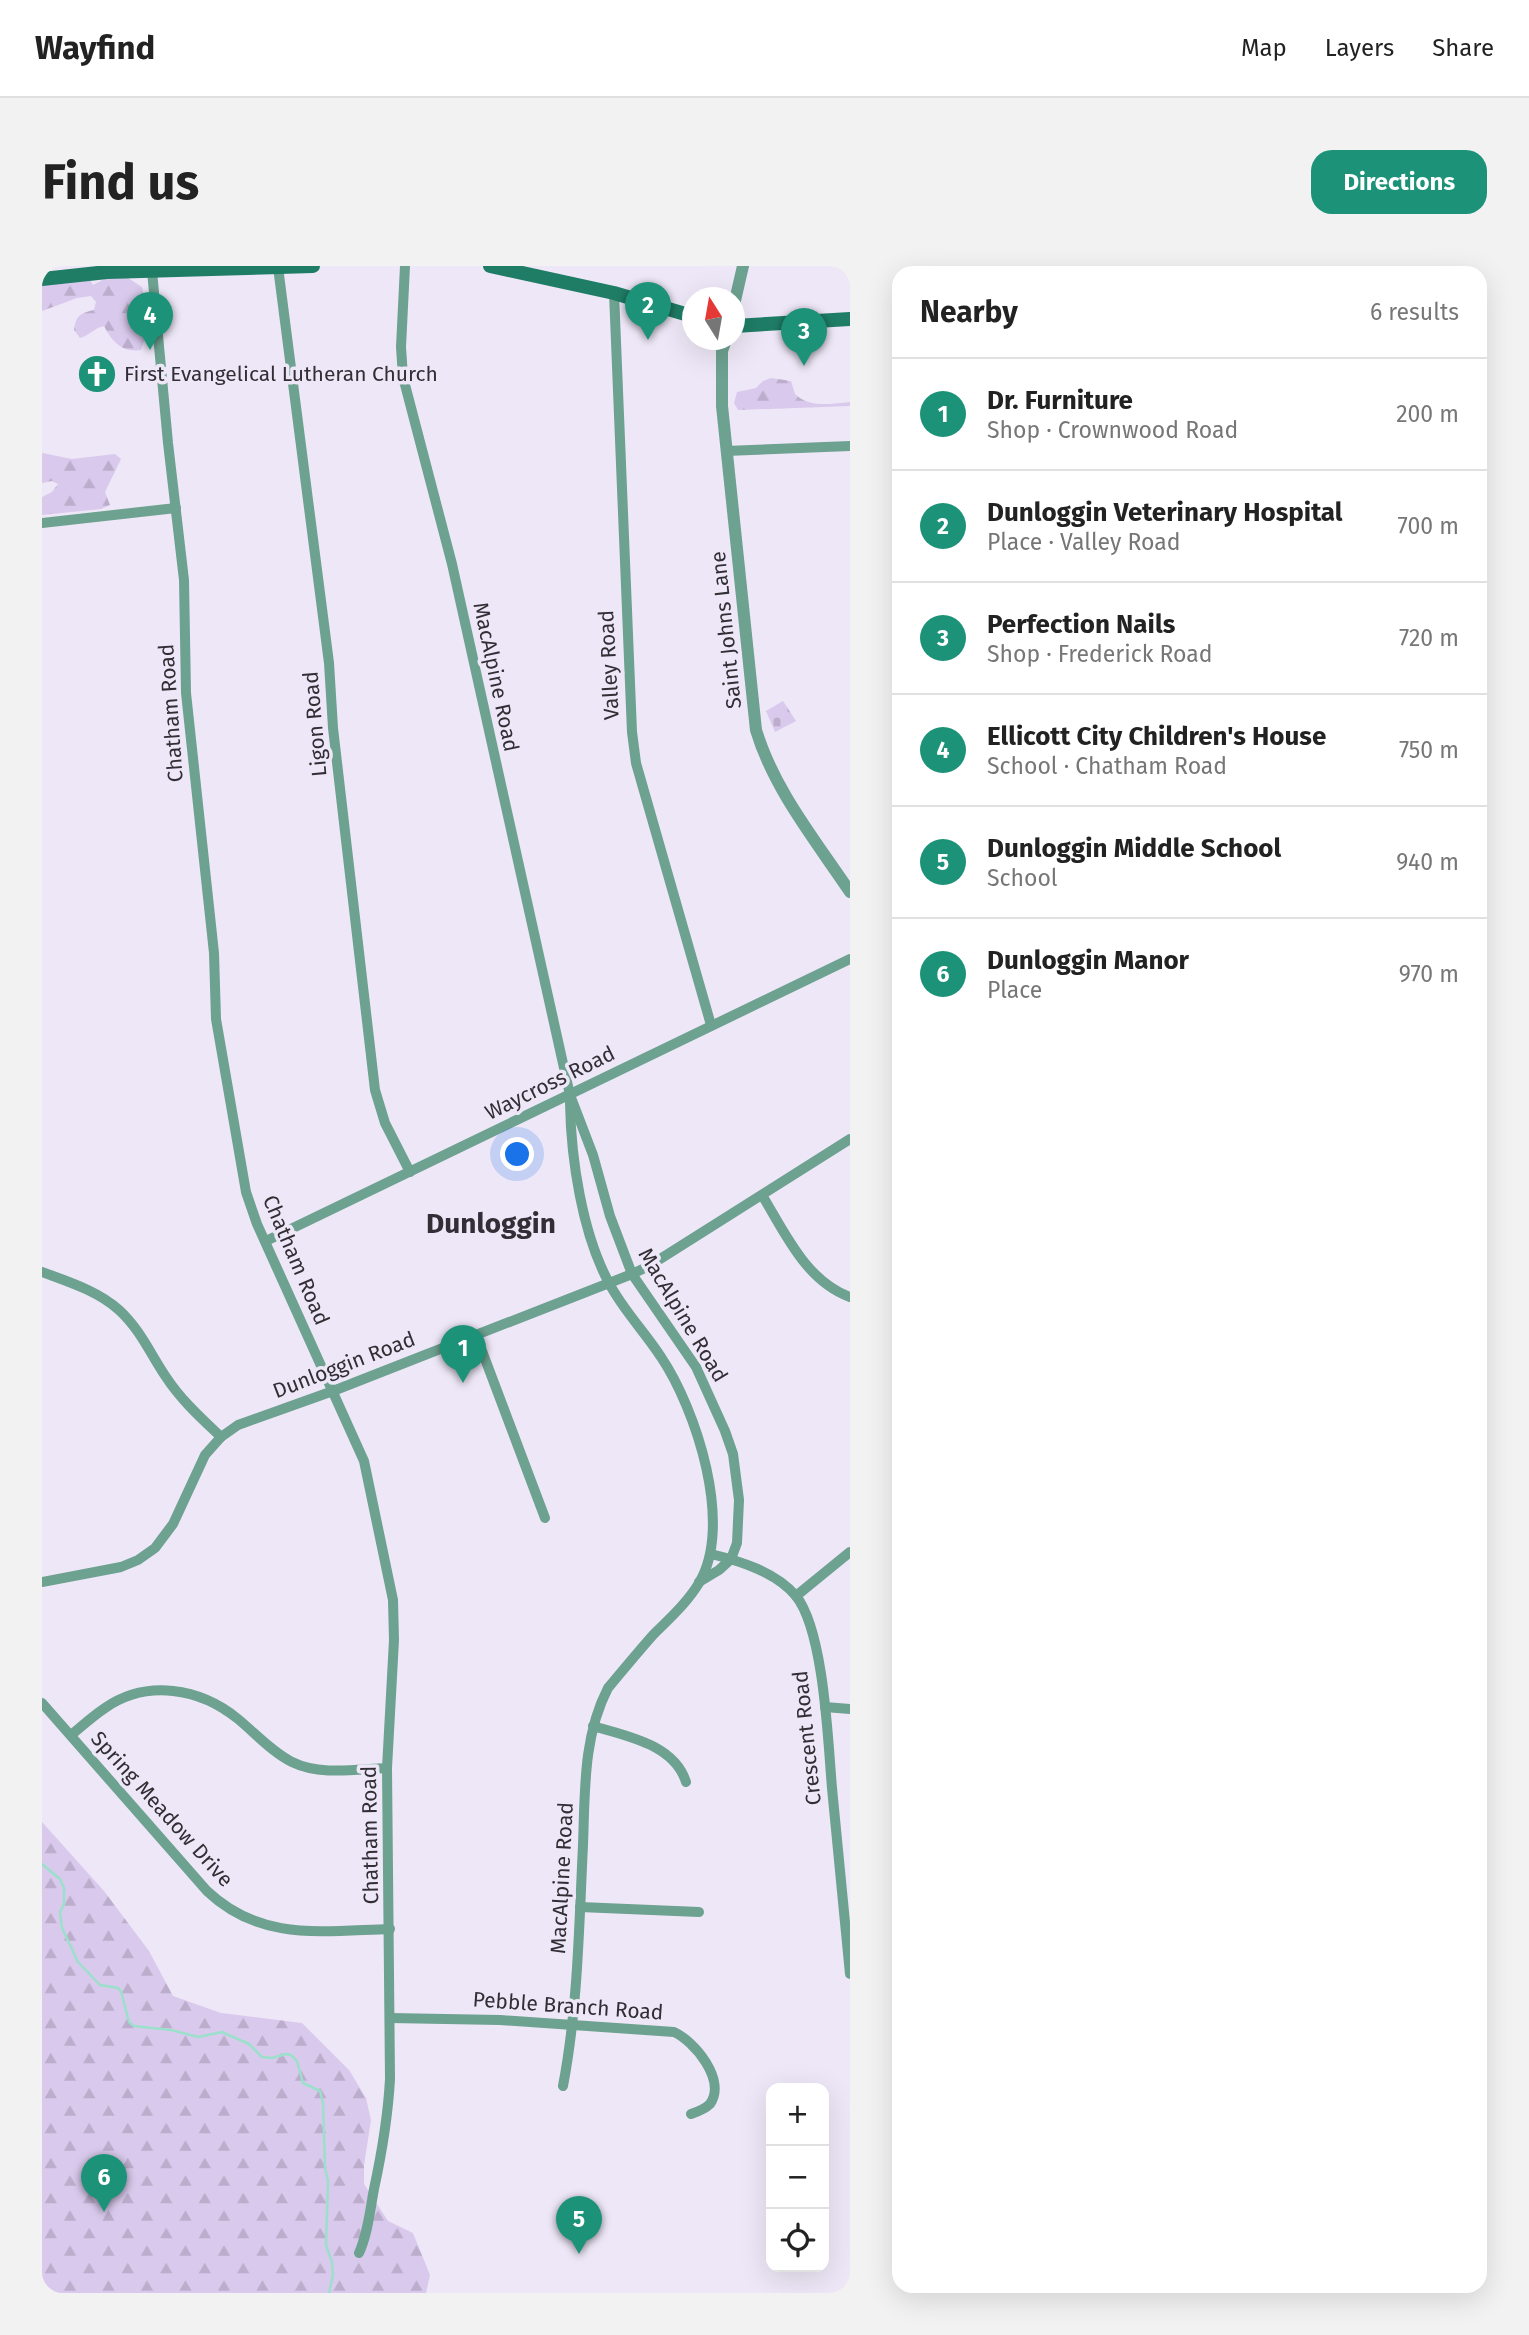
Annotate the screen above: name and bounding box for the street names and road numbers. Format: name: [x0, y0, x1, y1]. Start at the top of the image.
street label: Saint Johns Lane: [705, 550, 747, 710]
street label: MacAlpine Road: [467, 600, 525, 754]
street label: Valley Road: [593, 609, 625, 721]
street label: Chatham Road: [153, 643, 189, 783]
street label: Ligon Road: [297, 670, 333, 778]
street label: Waycross Road: [481, 1040, 619, 1126]
street label: Chatham Road: [257, 1191, 335, 1329]
street label: MacAlpine Road: [633, 1243, 733, 1387]
street label: Dunloggin Road: [269, 1326, 419, 1404]
street label: Crescent Road: [787, 1669, 827, 1807]
street label: Spring Meadow Drive: [85, 1726, 239, 1892]
street label: Chatham Road: [356, 1765, 384, 1905]
street label: MacAlpine Road: [545, 1801, 579, 1955]
street label: Pebble Branch Road: [472, 1986, 664, 2026]

